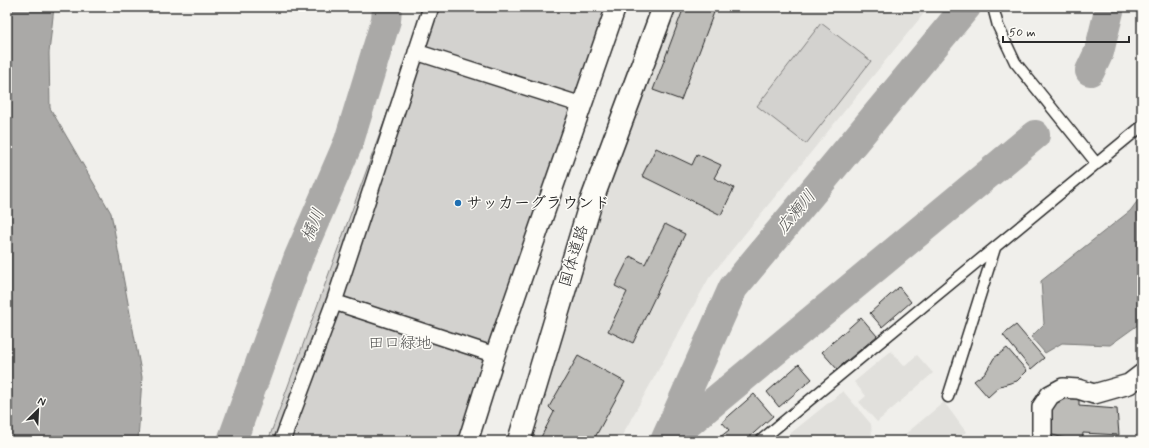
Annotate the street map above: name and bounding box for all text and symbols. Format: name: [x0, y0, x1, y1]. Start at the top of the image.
scale bar: [1003, 18, 1129, 44]
text: 50 m: [1009, 25, 1036, 41]
water label: 広瀬川: [771, 185, 821, 239]
place label: サッカーグラウンド: [466, 193, 610, 214]
marker: サッカーグラウンド: [453, 198, 463, 208]
water label: 橘川: [296, 205, 330, 245]
street label: 国体道路: [555, 222, 593, 290]
park label: 田口緑地: [368, 333, 432, 354]
north arrow: [18, 390, 58, 430]
text: N: [35, 394, 48, 410]

